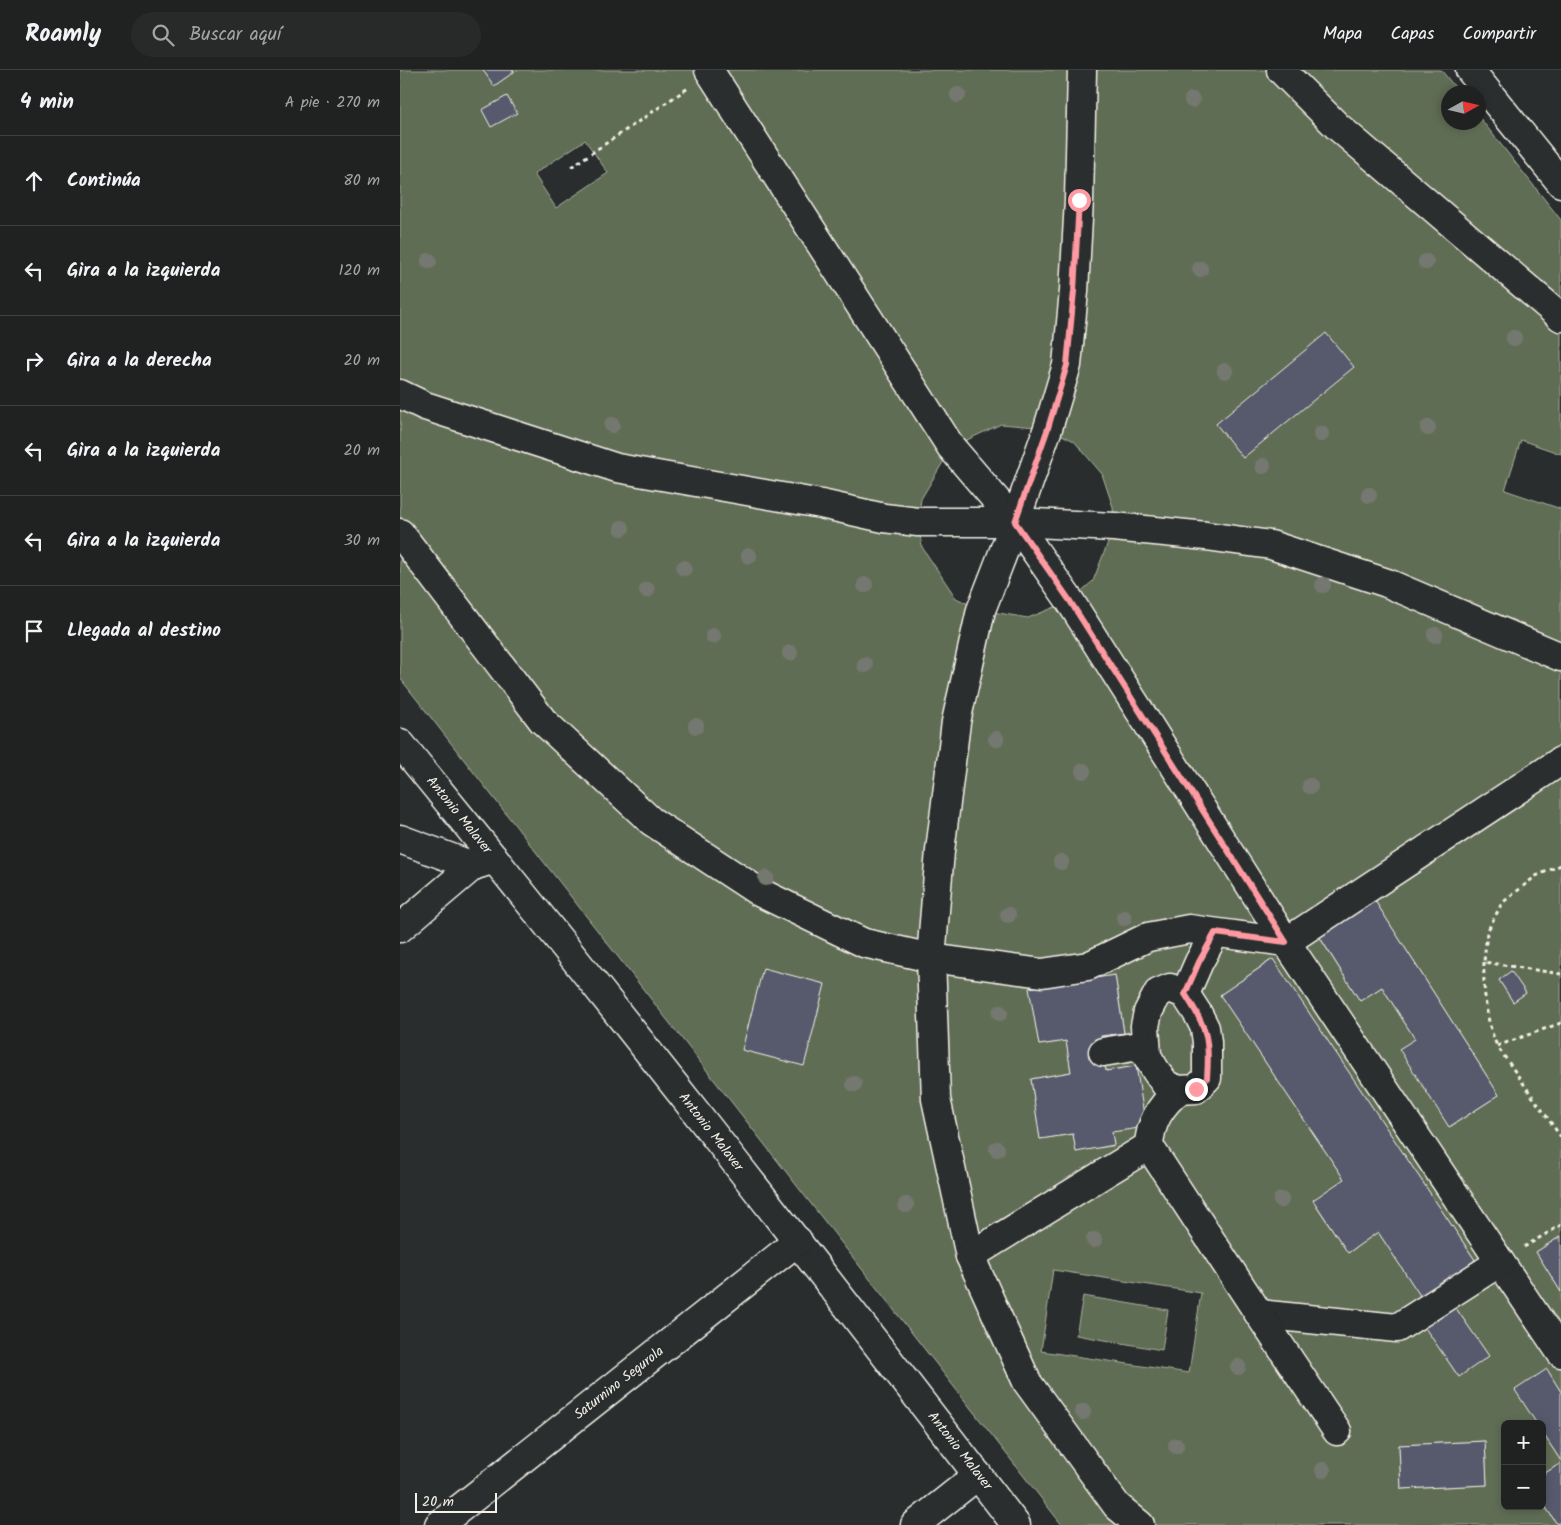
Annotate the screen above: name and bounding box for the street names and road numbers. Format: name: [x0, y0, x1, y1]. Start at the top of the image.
street label: Antonio Malaver: [421, 771, 498, 860]
street label: Antonio Malaver: [673, 1088, 750, 1177]
street label: Saturnino Segurola: [569, 1341, 669, 1425]
street label: Antonio Malaver: [922, 1407, 999, 1496]

